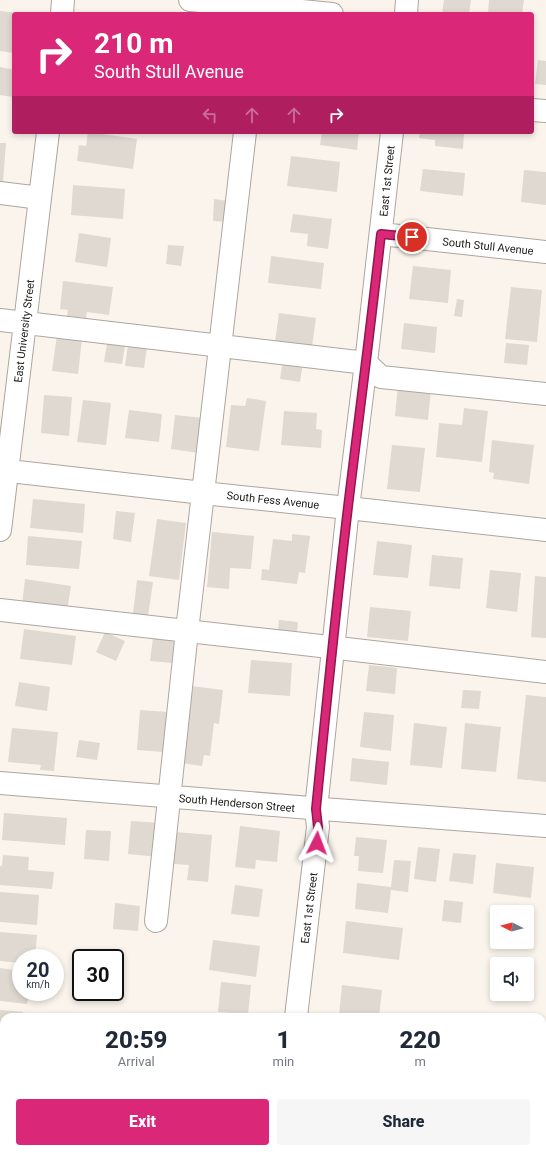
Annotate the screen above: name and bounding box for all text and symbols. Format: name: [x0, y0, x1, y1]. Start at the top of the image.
text: 210 m: [94, 27, 173, 60]
icon: right: [28, 28, 80, 80]
text: South Stull Avenue: [94, 61, 244, 82]
icon: left: [199, 104, 221, 126]
icon: ahead: [241, 104, 263, 126]
icon: ahead: [283, 104, 305, 126]
icon: right: [325, 104, 347, 126]
street label: East 1st Street: [377, 144, 398, 217]
pin: [395, 220, 429, 254]
icon: arrive: [401, 226, 423, 248]
street label: South Stull Avenue: [442, 235, 534, 258]
street label: East University Street: [12, 278, 37, 383]
street label: South Fess Avenue: [226, 489, 320, 512]
street label: South Henderson Street: [178, 792, 296, 815]
position arrow: [296, 822, 338, 864]
street label: East 1st Street: [299, 871, 320, 944]
north arrow: [490, 905, 534, 949]
map controls: [490, 905, 534, 1001]
speed limit sign: 30: [72, 949, 124, 1001]
button: sound: [490, 957, 534, 1001]
text: 20: [27, 958, 49, 982]
text: km/h: [26, 979, 50, 990]
text: 20:59: [105, 1026, 167, 1054]
text: 1: [276, 1026, 290, 1054]
text: 220: [399, 1026, 441, 1054]
text: Arrival: [118, 1054, 155, 1069]
text: min: [273, 1054, 294, 1069]
text: m: [414, 1054, 426, 1069]
button: Exit: [16, 1099, 269, 1145]
button: Share: [277, 1099, 530, 1145]

